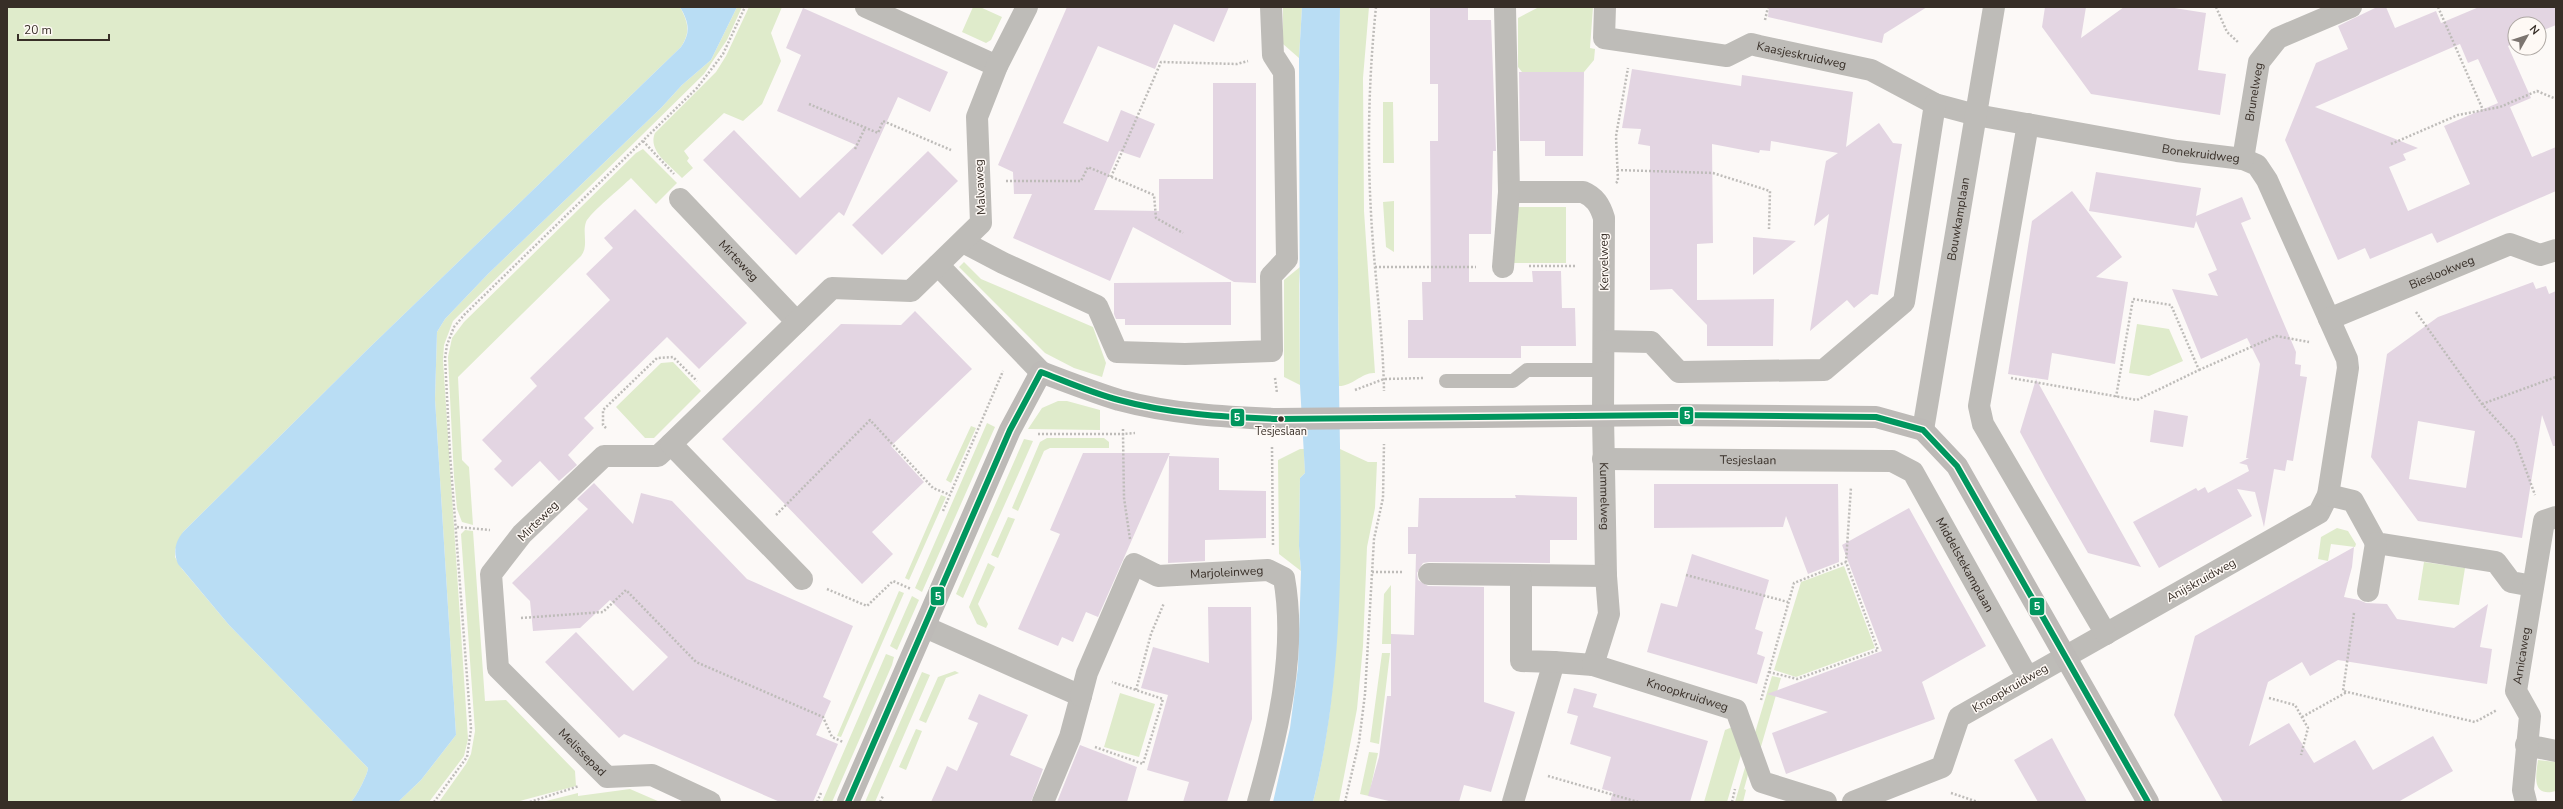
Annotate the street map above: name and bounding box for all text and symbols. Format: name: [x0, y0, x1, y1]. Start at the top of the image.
scale bar: [18, 16, 109, 42]
north arrow: [2507, 16, 2547, 56]
text: 20 m: [24, 22, 52, 38]
text: N: [2526, 22, 2543, 38]
street label: Kaasjeskruidweg: [1755, 38, 1848, 73]
street label: Brunelweg: [2241, 61, 2267, 122]
street label: Bonekruidweg: [2161, 140, 2241, 167]
street label: Malvaweg: [971, 159, 989, 215]
street label: Bouwkamplaan: [1944, 176, 1973, 262]
street label: Kervelweg: [1595, 233, 1613, 291]
street label: Mirteweg: [715, 236, 762, 285]
street label: Bieslookweg: [2407, 252, 2477, 293]
line badge: 5: [1679, 406, 1694, 425]
line badge: 5: [1230, 408, 1245, 427]
text: 5: [1684, 408, 1691, 423]
text: 5: [1234, 410, 1241, 425]
marker: Tesjeslaan: [1276, 414, 1286, 424]
place label: Tesjeslaan: [1255, 424, 1307, 439]
street label: Tesjeslaan: [1720, 452, 1776, 468]
street label: Kummelweg: [1596, 462, 1613, 530]
street label: Mirteweg: [514, 497, 562, 545]
street label: Middelstekamplaan: [1932, 515, 1998, 615]
street label: Anijskruidweg: [2163, 554, 2239, 606]
street label: Marjoleinweg: [1190, 562, 1264, 582]
line badge: 5: [930, 586, 945, 606]
text: 5: [935, 589, 942, 604]
line badge: 5: [2029, 597, 2045, 616]
text: 5: [2034, 599, 2041, 614]
street label: Arnicaweg: [2509, 626, 2534, 686]
street label: Knoopkruidweg: [1969, 660, 2051, 716]
street label: Knoopkruidweg: [1644, 674, 1730, 715]
street label: Melissepad: [555, 725, 610, 780]

